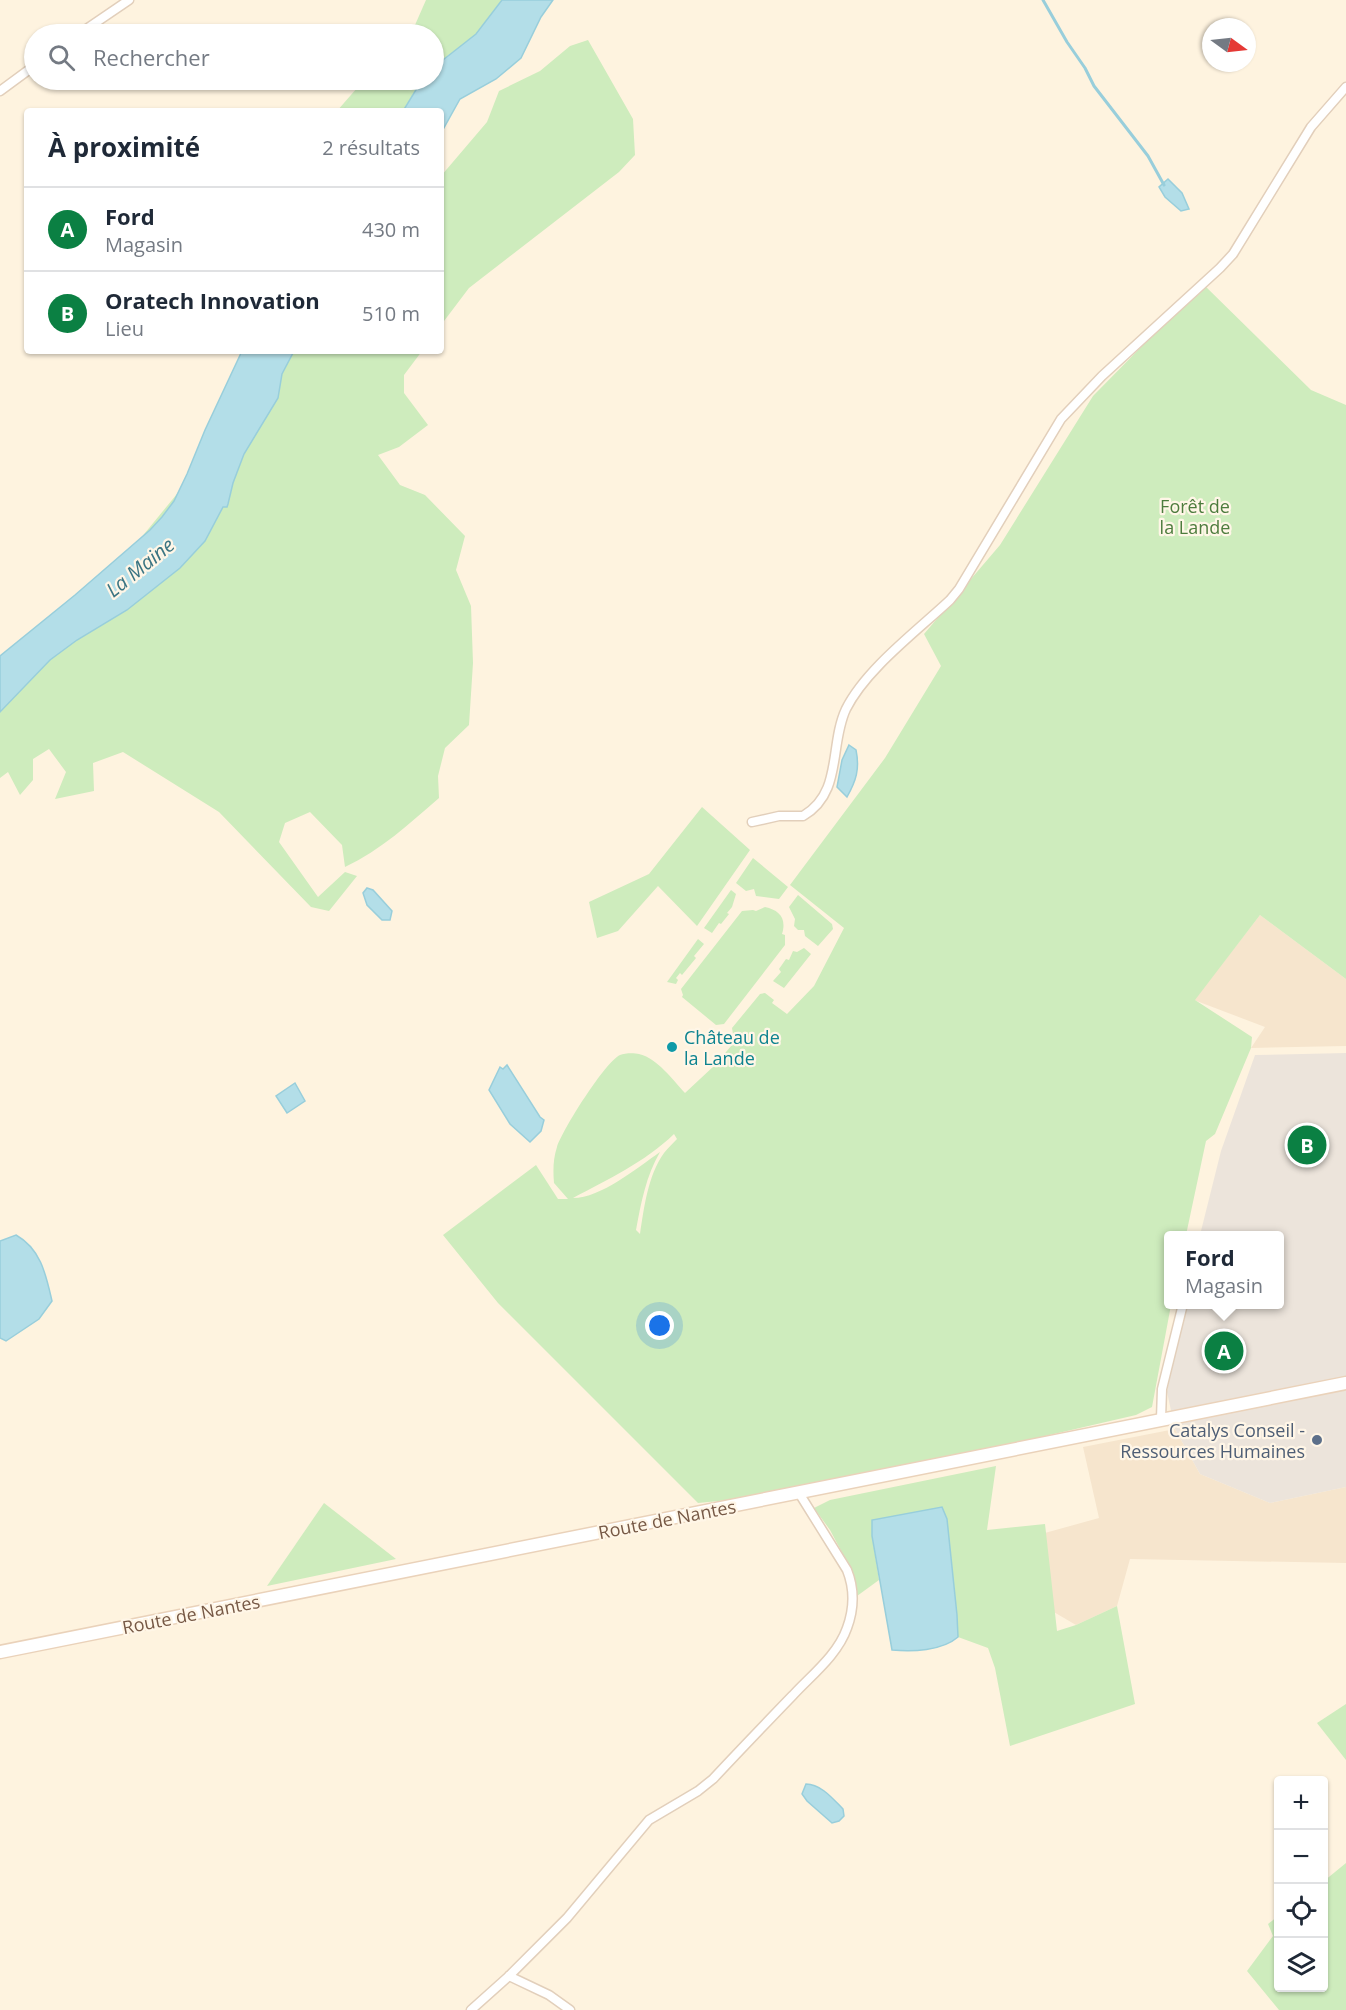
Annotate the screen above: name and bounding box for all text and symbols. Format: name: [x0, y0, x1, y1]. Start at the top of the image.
north arrow: [1202, 18, 1256, 72]
search box: [24, 24, 444, 90]
icon: search: [45, 41, 78, 74]
text: Rechercher: [93, 42, 210, 72]
text: À proximité: [48, 129, 200, 165]
text: 2 résultats: [322, 134, 420, 161]
text: Ford: [105, 201, 155, 231]
text: A: [61, 216, 74, 243]
text: 430 m: [362, 216, 420, 243]
text: Magasin: [105, 231, 183, 258]
text: Oratech Innovation: [105, 285, 320, 315]
text: B: [61, 300, 74, 327]
text: 510 m: [362, 300, 420, 327]
text: Lieu: [105, 315, 144, 342]
park label: Forêt de la Lande: [1160, 494, 1230, 539]
water label: La Maine: [100, 531, 180, 603]
place label: Château de la Lande: [684, 1025, 780, 1070]
marker: Château de la Lande: [665, 1040, 679, 1054]
pin: B: [1288, 1122, 1326, 1168]
popup: [1164, 1231, 1284, 1309]
text: Ford: [1185, 1242, 1235, 1272]
text: Magasin: [1185, 1272, 1263, 1299]
your location: [645, 1311, 674, 1340]
pin: A: [1204, 1328, 1244, 1374]
place label: Catalys Conseil - Ressources Humaines: [1120, 1418, 1305, 1463]
marker: Catalys Conseil - Ressources Humaines: [1310, 1433, 1324, 1447]
street label: Route de Nantes: [596, 1494, 738, 1544]
street label: Route de Nantes: [120, 1589, 262, 1639]
map controls: [1274, 1776, 1328, 1992]
button: +: [1274, 1776, 1328, 1830]
button: −: [1274, 1830, 1328, 1884]
button: locate: [1274, 1884, 1328, 1938]
button: layers: [1274, 1938, 1328, 1992]

